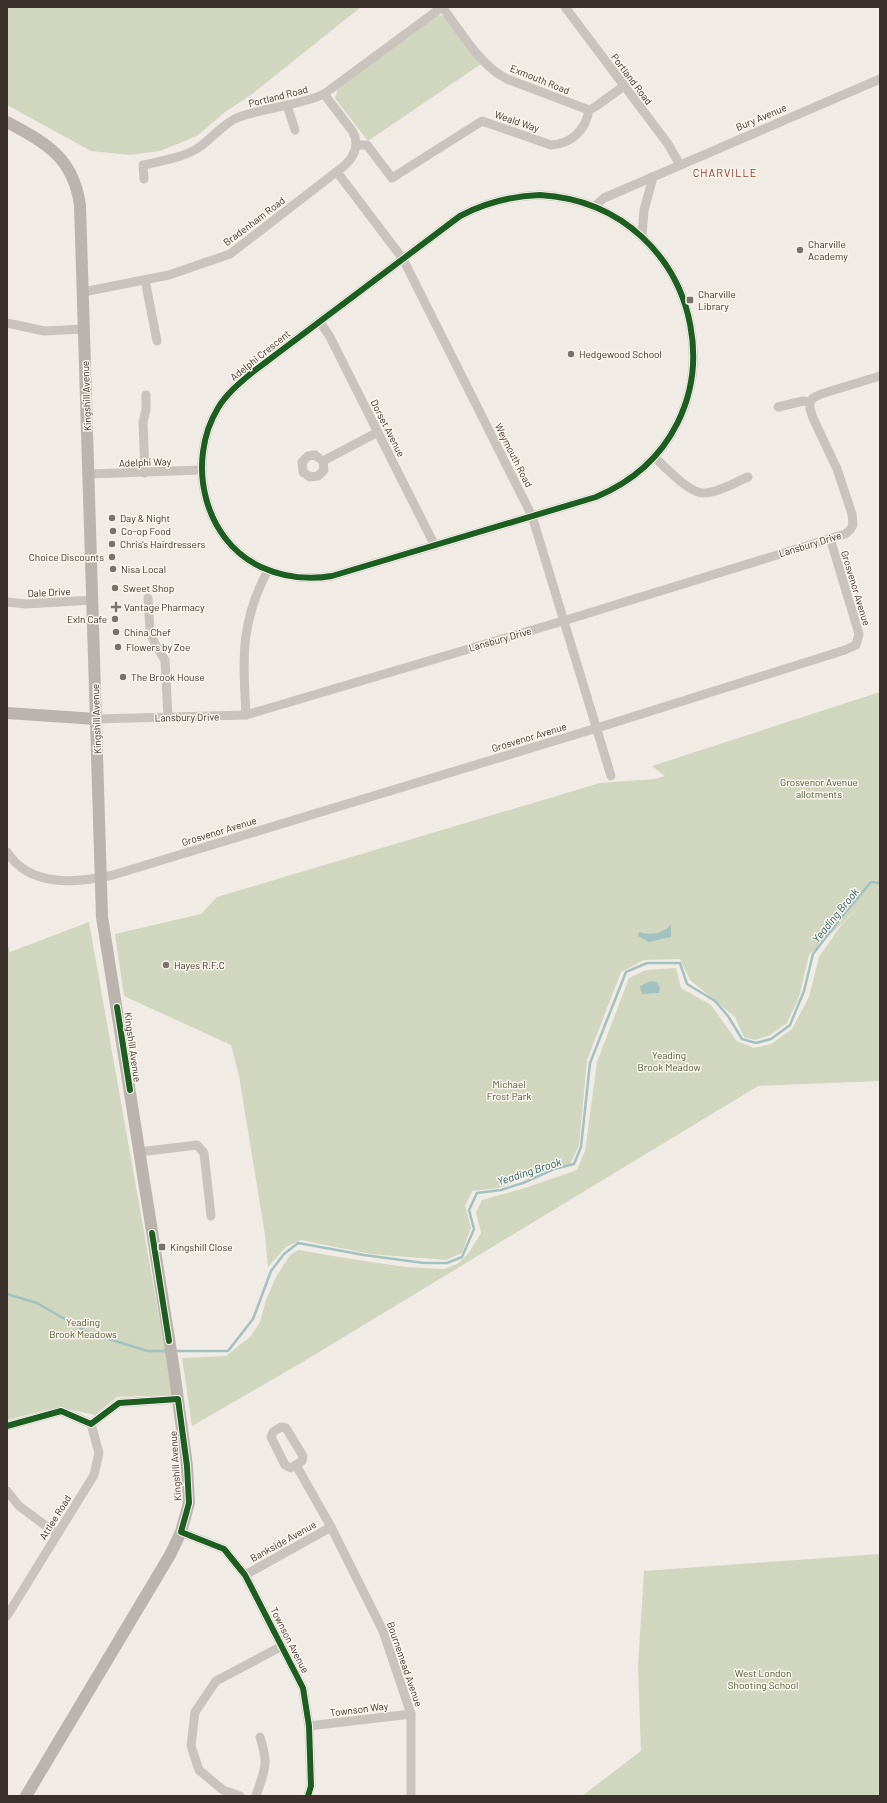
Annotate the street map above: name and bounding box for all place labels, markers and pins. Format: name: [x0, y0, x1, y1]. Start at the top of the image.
place label: Charville Academy: [808, 238, 848, 262]
marker: Charville Academy: [795, 245, 805, 255]
place label: Charville Library: [698, 288, 736, 312]
marker: Charville Library: [685, 295, 695, 305]
place label: Hedgewood School: [579, 348, 662, 360]
marker: Hedgewood School: [566, 349, 576, 359]
place label: Day & Night: [120, 512, 170, 524]
marker: Day & Night: [107, 513, 117, 523]
place label: Co-op Food: [121, 525, 171, 537]
marker: Co-op Food: [108, 526, 118, 536]
place label: Chris's Hairdressers: [120, 538, 206, 550]
marker: Chris's Hairdressers: [107, 539, 117, 549]
place label: Choice Discounts: [29, 551, 104, 563]
marker: Choice Discounts: [107, 552, 117, 562]
place label: Nisa Local: [121, 563, 166, 575]
marker: Nisa Local: [108, 564, 118, 574]
place label: Sweet Shop: [123, 582, 174, 594]
marker: Sweet Shop: [110, 583, 120, 593]
place label: Vantage Pharmacy: [124, 601, 205, 613]
marker: Vantage Pharmacy: [111, 602, 121, 612]
place label: Exln Cafe: [67, 613, 107, 625]
marker: Exln Cafe: [110, 614, 120, 624]
place label: China Chef: [124, 626, 171, 638]
marker: China Chef: [111, 627, 121, 637]
place label: Flowers by Zoe: [126, 641, 190, 653]
marker: Flowers by Zoe: [113, 642, 123, 652]
place label: The Brook House: [131, 671, 205, 683]
marker: The Brook House: [118, 672, 128, 682]
place label: Hayes R.F.C: [174, 959, 225, 971]
marker: Hayes R.F.C: [161, 960, 171, 970]
place label: Kingshill Close: [170, 1241, 233, 1253]
marker: Kingshill Close: [157, 1242, 167, 1252]

